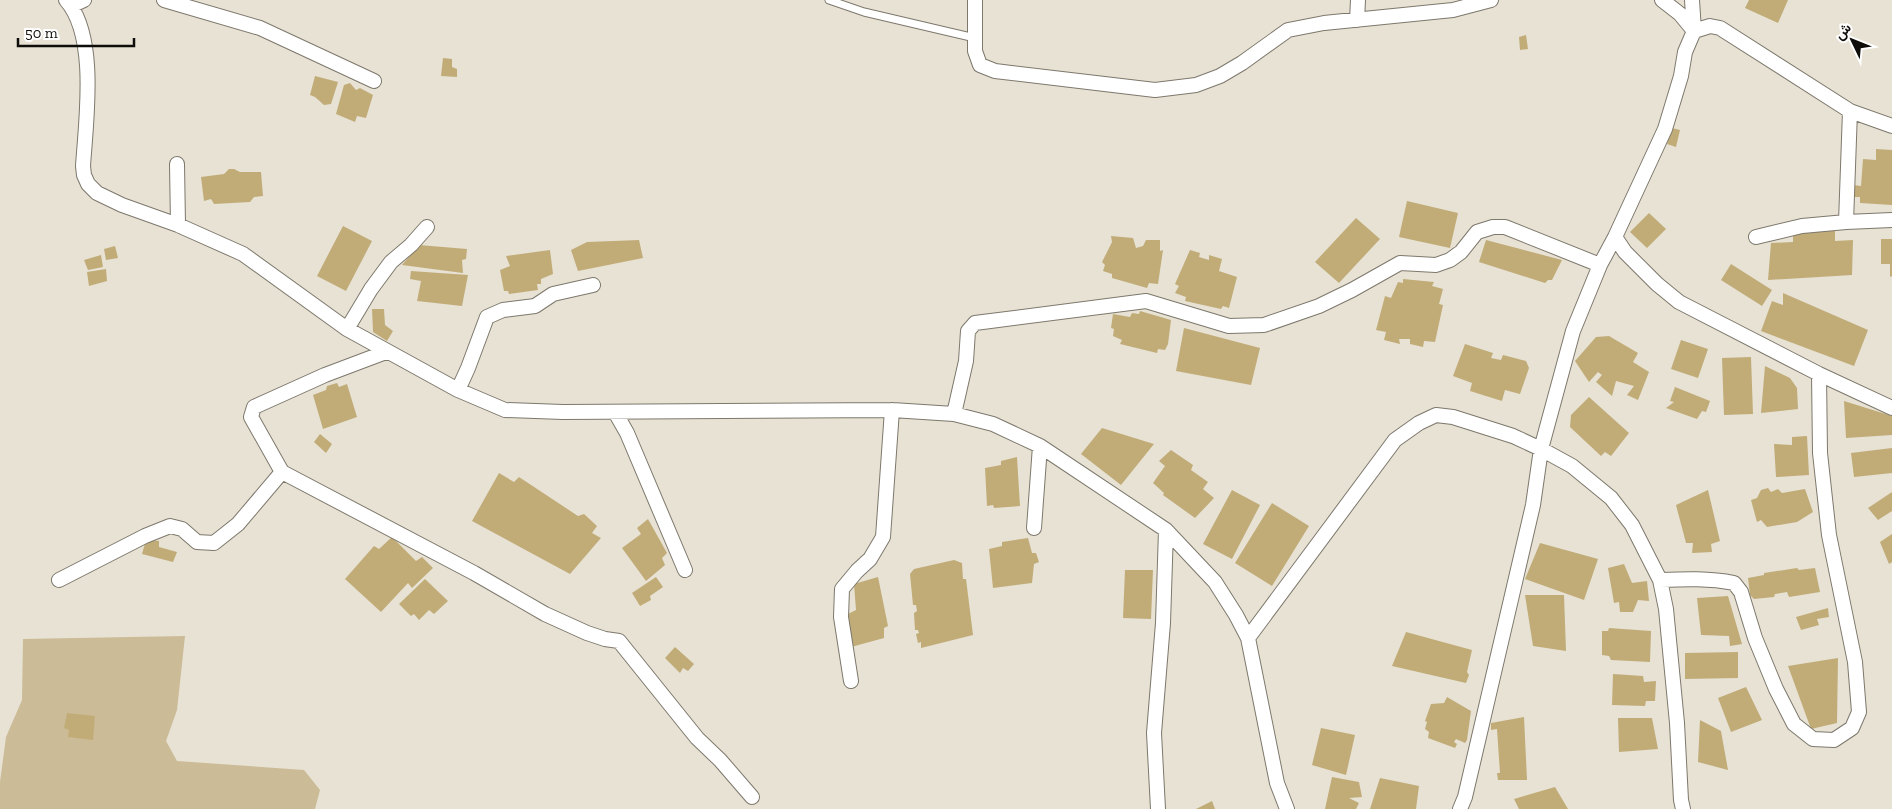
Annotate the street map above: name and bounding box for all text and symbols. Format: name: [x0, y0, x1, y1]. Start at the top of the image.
scale bar: [18, 15, 134, 47]
north arrow: [1827, 15, 1877, 65]
text: ش: [1831, 19, 1855, 43]
text: 50 m: [25, 24, 58, 42]

